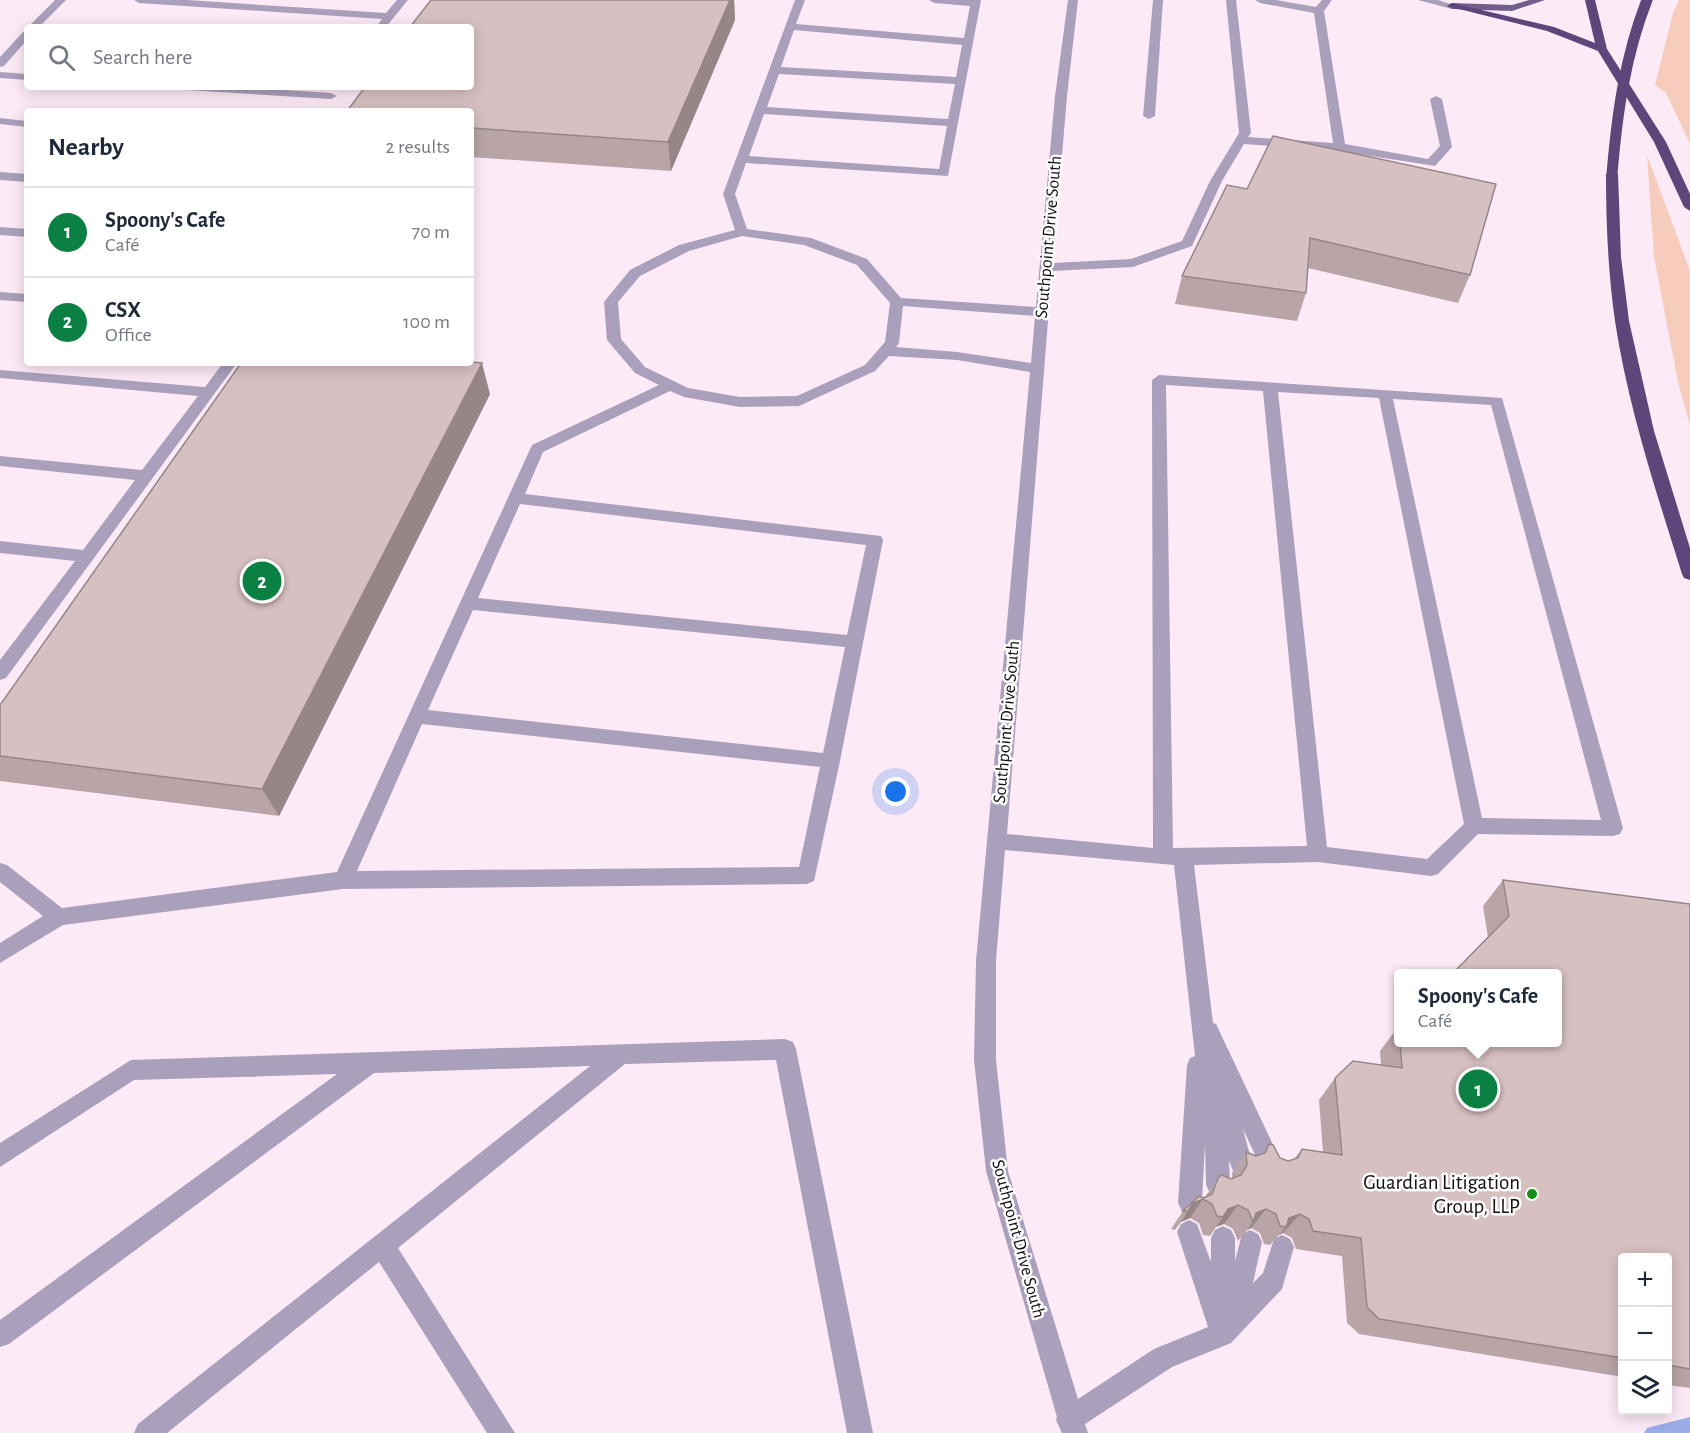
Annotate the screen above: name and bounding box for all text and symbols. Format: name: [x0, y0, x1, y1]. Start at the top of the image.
search box: [24, 24, 474, 90]
icon: search: [45, 41, 78, 74]
text: Search here: [93, 46, 192, 68]
text: Nearby: [48, 134, 124, 160]
text: 2 results: [386, 137, 450, 157]
street label: Southpoint Drive South: [1033, 155, 1065, 319]
text: Spoony's Cafe: [105, 209, 225, 231]
text: 1: [64, 222, 71, 242]
text: 70 m: [412, 222, 450, 242]
text: Café: [105, 235, 139, 255]
text: CSX: [105, 299, 141, 321]
text: 2: [63, 312, 72, 332]
text: 100 m: [403, 312, 450, 332]
text: Office: [105, 325, 152, 345]
pin: 2: [242, 558, 282, 604]
street label: Southpoint Drive South: [991, 640, 1023, 804]
your location: [881, 777, 910, 806]
popup: [1394, 969, 1562, 1047]
text: Spoony's Cafe: [1418, 985, 1538, 1007]
text: Café: [1418, 1011, 1452, 1031]
pin: 1: [1458, 1066, 1498, 1112]
street label: Southpoint Drive South: [988, 1158, 1048, 1320]
place label: Guardian Litigation Group, LLP: [1363, 1172, 1520, 1217]
marker: Guardian Litigation Group, LLP: [1525, 1187, 1539, 1201]
map controls: [1618, 1253, 1672, 1415]
button: +: [1618, 1253, 1672, 1307]
button: −: [1618, 1307, 1672, 1361]
button: layers: [1618, 1361, 1672, 1415]

